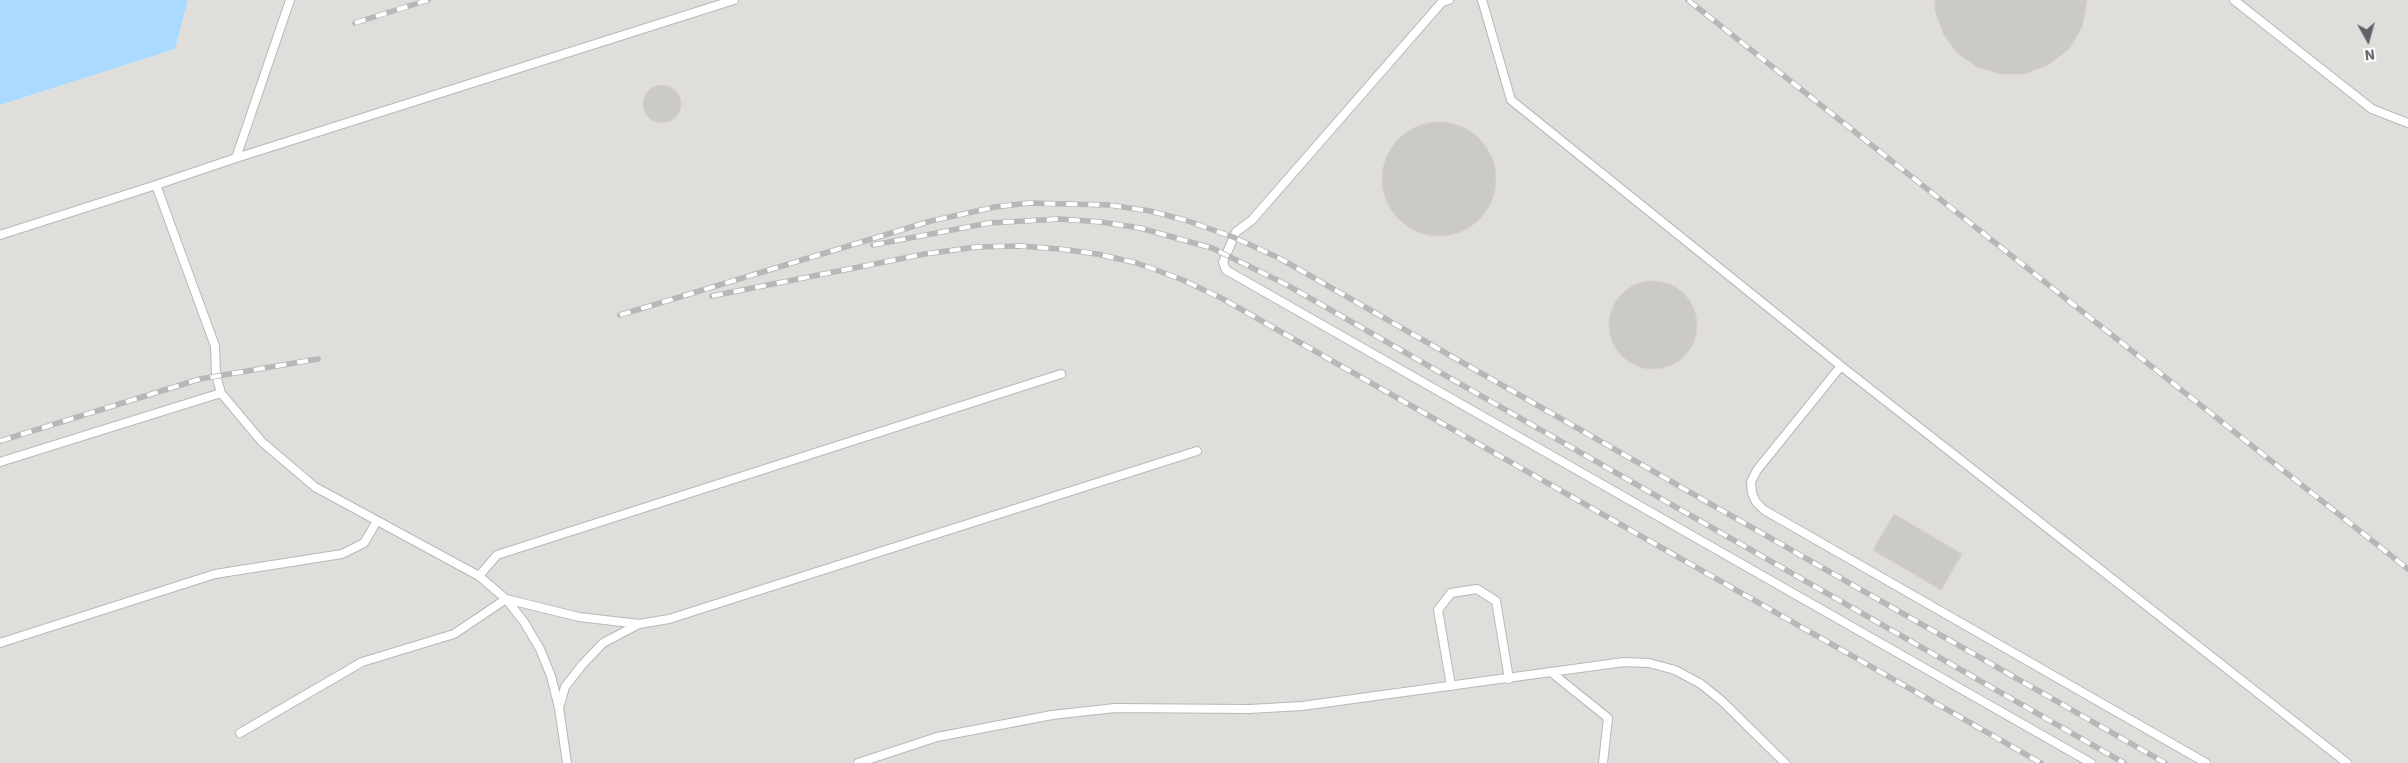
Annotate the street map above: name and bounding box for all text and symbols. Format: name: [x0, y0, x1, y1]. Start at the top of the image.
north arrow: [2343, 15, 2393, 65]
text: N: [2364, 45, 2376, 64]

